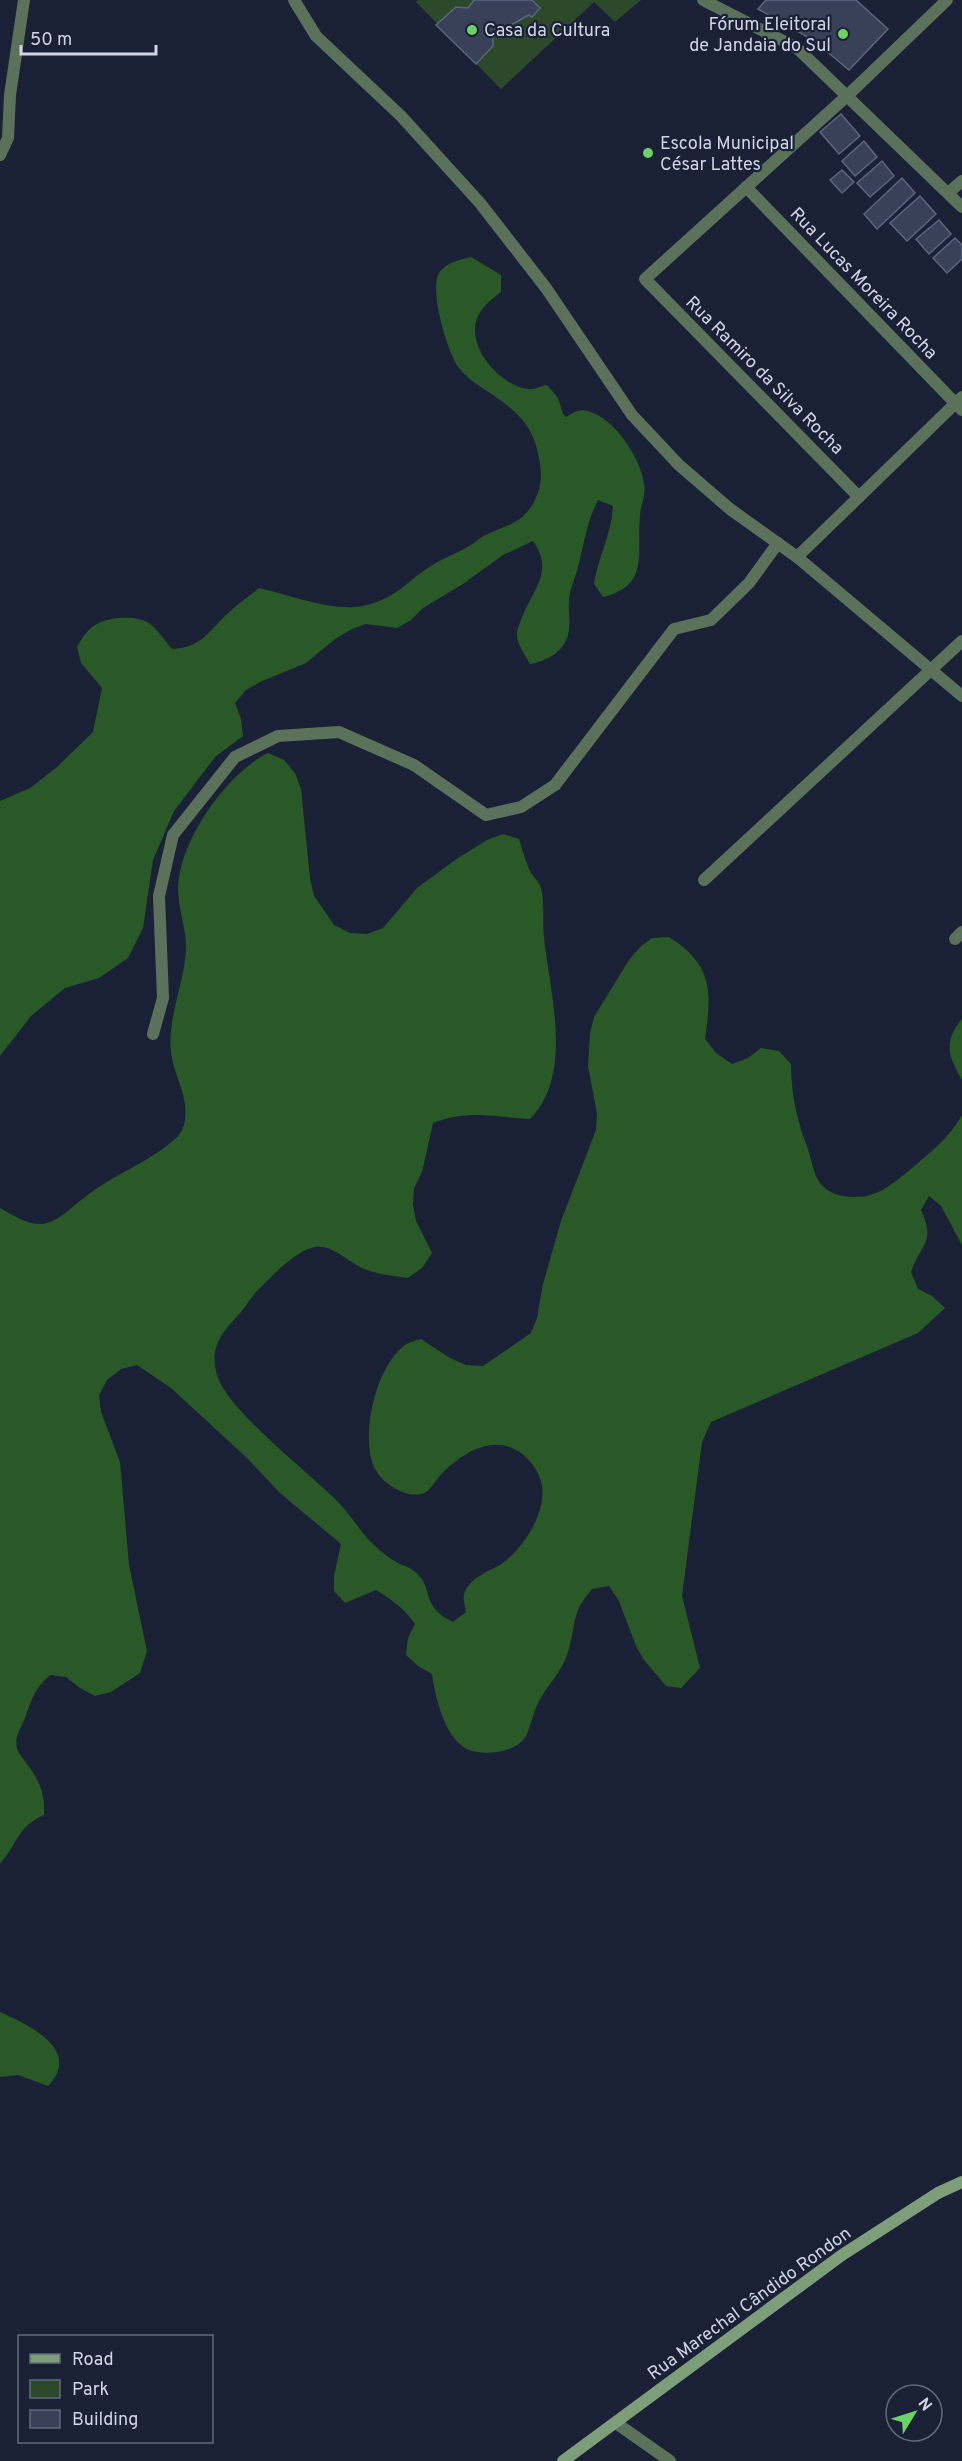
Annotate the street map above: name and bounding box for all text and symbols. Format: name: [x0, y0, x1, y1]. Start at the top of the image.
place label: Fórum Eleitoral de Jandaia do Sul: [689, 14, 831, 58]
scale bar: [21, 18, 156, 56]
place label: Casa da Cultura: [484, 20, 610, 43]
marker: Casa da Cultura: [465, 23, 479, 37]
marker: Fórum Eleitoral de Jandaia do Sul: [836, 27, 850, 41]
text: 50 m: [30, 29, 72, 52]
place label: Escola Municipal César Lattes: [660, 133, 794, 177]
marker: Escola Municipal César Lattes: [641, 146, 655, 160]
street label: Rua Lucas Moreira Rocha: [784, 203, 942, 365]
street label: Rua Ramiro da Silva Rocha: [680, 292, 848, 460]
street label: Rua Marechal Cândido Rondon: [644, 2223, 856, 2386]
legend: [18, 2335, 213, 2443]
text: Road: [72, 2349, 114, 2372]
text: Park: [72, 2379, 109, 2402]
north arrow: [884, 2383, 944, 2443]
text: N: [913, 2394, 936, 2416]
text: Building: [72, 2409, 138, 2432]

